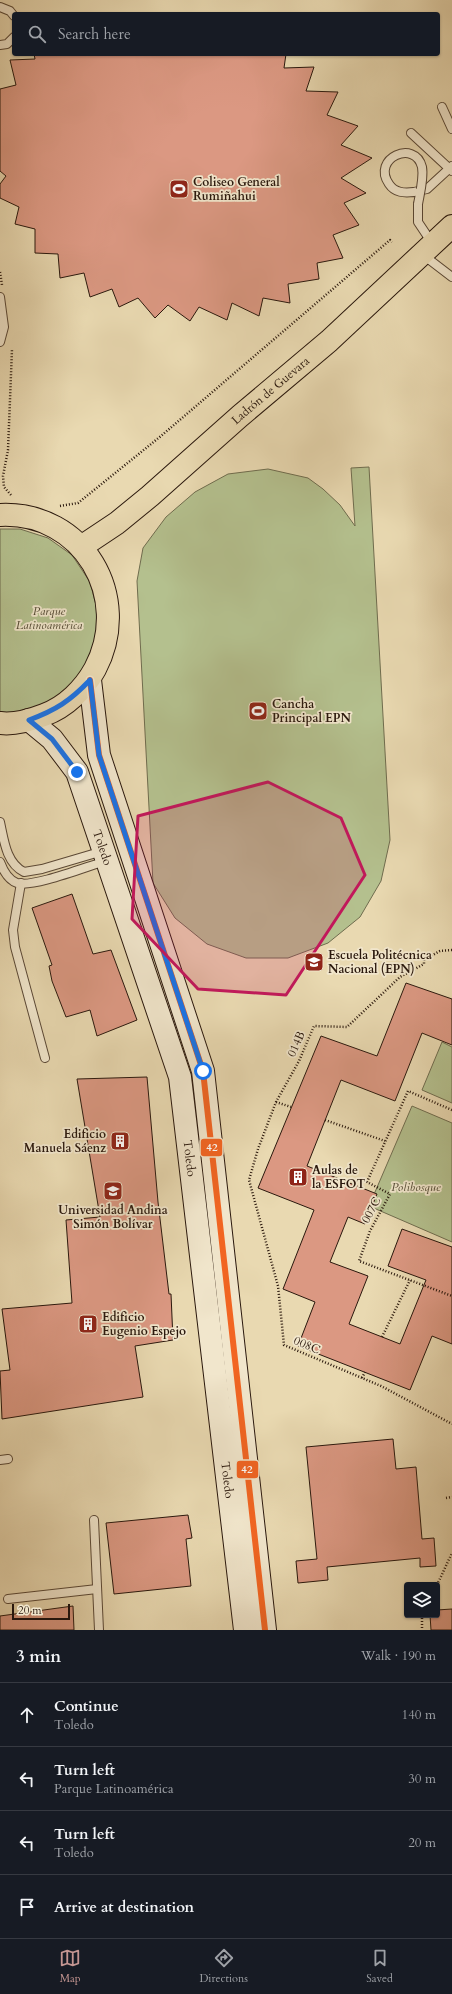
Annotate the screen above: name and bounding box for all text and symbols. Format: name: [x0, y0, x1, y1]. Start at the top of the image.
search box: [12, 12, 440, 56]
icon: search: [26, 23, 48, 45]
text: Search here: [58, 24, 131, 44]
place label: Coliseo General Rumiñahui: [193, 174, 280, 204]
sports icon: Coliseo General Rumiñahui: [168, 178, 190, 200]
street label: Ladrón de Guevara: [228, 352, 313, 428]
park label: Parque Latinoamérica: [16, 603, 83, 633]
place label: Cancha Principal EPN: [272, 696, 351, 726]
sports icon: Cancha Principal EPN: [247, 700, 269, 722]
route end: [68, 763, 86, 781]
street label: Toledo: [89, 828, 116, 868]
place label: Escuela Politécnica Nacional (EPN): [328, 947, 432, 977]
school or university icon: Escuela Politécnica Nacional (EPN): [303, 951, 325, 973]
street label: 014B: [283, 1029, 309, 1059]
route start: [194, 1062, 212, 1080]
place label: Edificio Manuela Sáenz: [24, 1126, 106, 1156]
building icon: Edificio Manuela Sáenz: [109, 1130, 131, 1152]
line badge: 42: [200, 1138, 223, 1157]
street label: Toledo: [179, 1139, 200, 1178]
text: 42: [206, 1140, 218, 1155]
place label: Aulas de la ESFOT: [312, 1162, 366, 1192]
building icon: Aulas de la ESFOT: [287, 1166, 309, 1188]
park label: Polibosque: [391, 1179, 441, 1195]
school or university icon: Universidad Andina Simón Bolívar: [102, 1180, 124, 1202]
street label: 007C: [358, 1194, 384, 1226]
place label: Universidad Andina Simón Bolívar: [58, 1202, 168, 1232]
place label: Edificio Eugenio Espejo: [102, 1309, 186, 1339]
building icon: Edificio Eugenio Espejo: [77, 1313, 99, 1335]
street label: 008C: [291, 1332, 323, 1358]
line badge: 42: [236, 1460, 259, 1479]
street label: Toledo: [217, 1461, 238, 1500]
text: 42: [241, 1462, 253, 1477]
map controls: [404, 1582, 440, 1618]
button: layers: [404, 1582, 440, 1618]
scale bar: [12, 1602, 70, 1621]
text: 20 m: [18, 1603, 42, 1618]
text: 3 min: [16, 1645, 61, 1668]
text: Walk · 190 m: [361, 1647, 436, 1665]
text: Continue: [54, 1696, 119, 1716]
icon: ahead: [16, 1704, 38, 1726]
text: 140 m: [402, 1706, 436, 1724]
text: Toledo: [54, 1716, 94, 1734]
text: Turn left: [54, 1760, 115, 1780]
icon: left: [16, 1768, 38, 1790]
text: 30 m: [408, 1770, 436, 1788]
text: Parque Latinoamérica: [54, 1780, 174, 1798]
text: Turn left: [54, 1824, 115, 1844]
icon: left: [16, 1832, 38, 1854]
text: 20 m: [408, 1834, 436, 1852]
text: Toledo: [54, 1844, 94, 1862]
icon: arrive: [16, 1896, 38, 1918]
text: Arrive at destination: [54, 1897, 194, 1917]
tab: Map: [59, 1947, 81, 1986]
tab: Directions: [199, 1947, 248, 1986]
tab: Saved: [366, 1947, 393, 1986]

